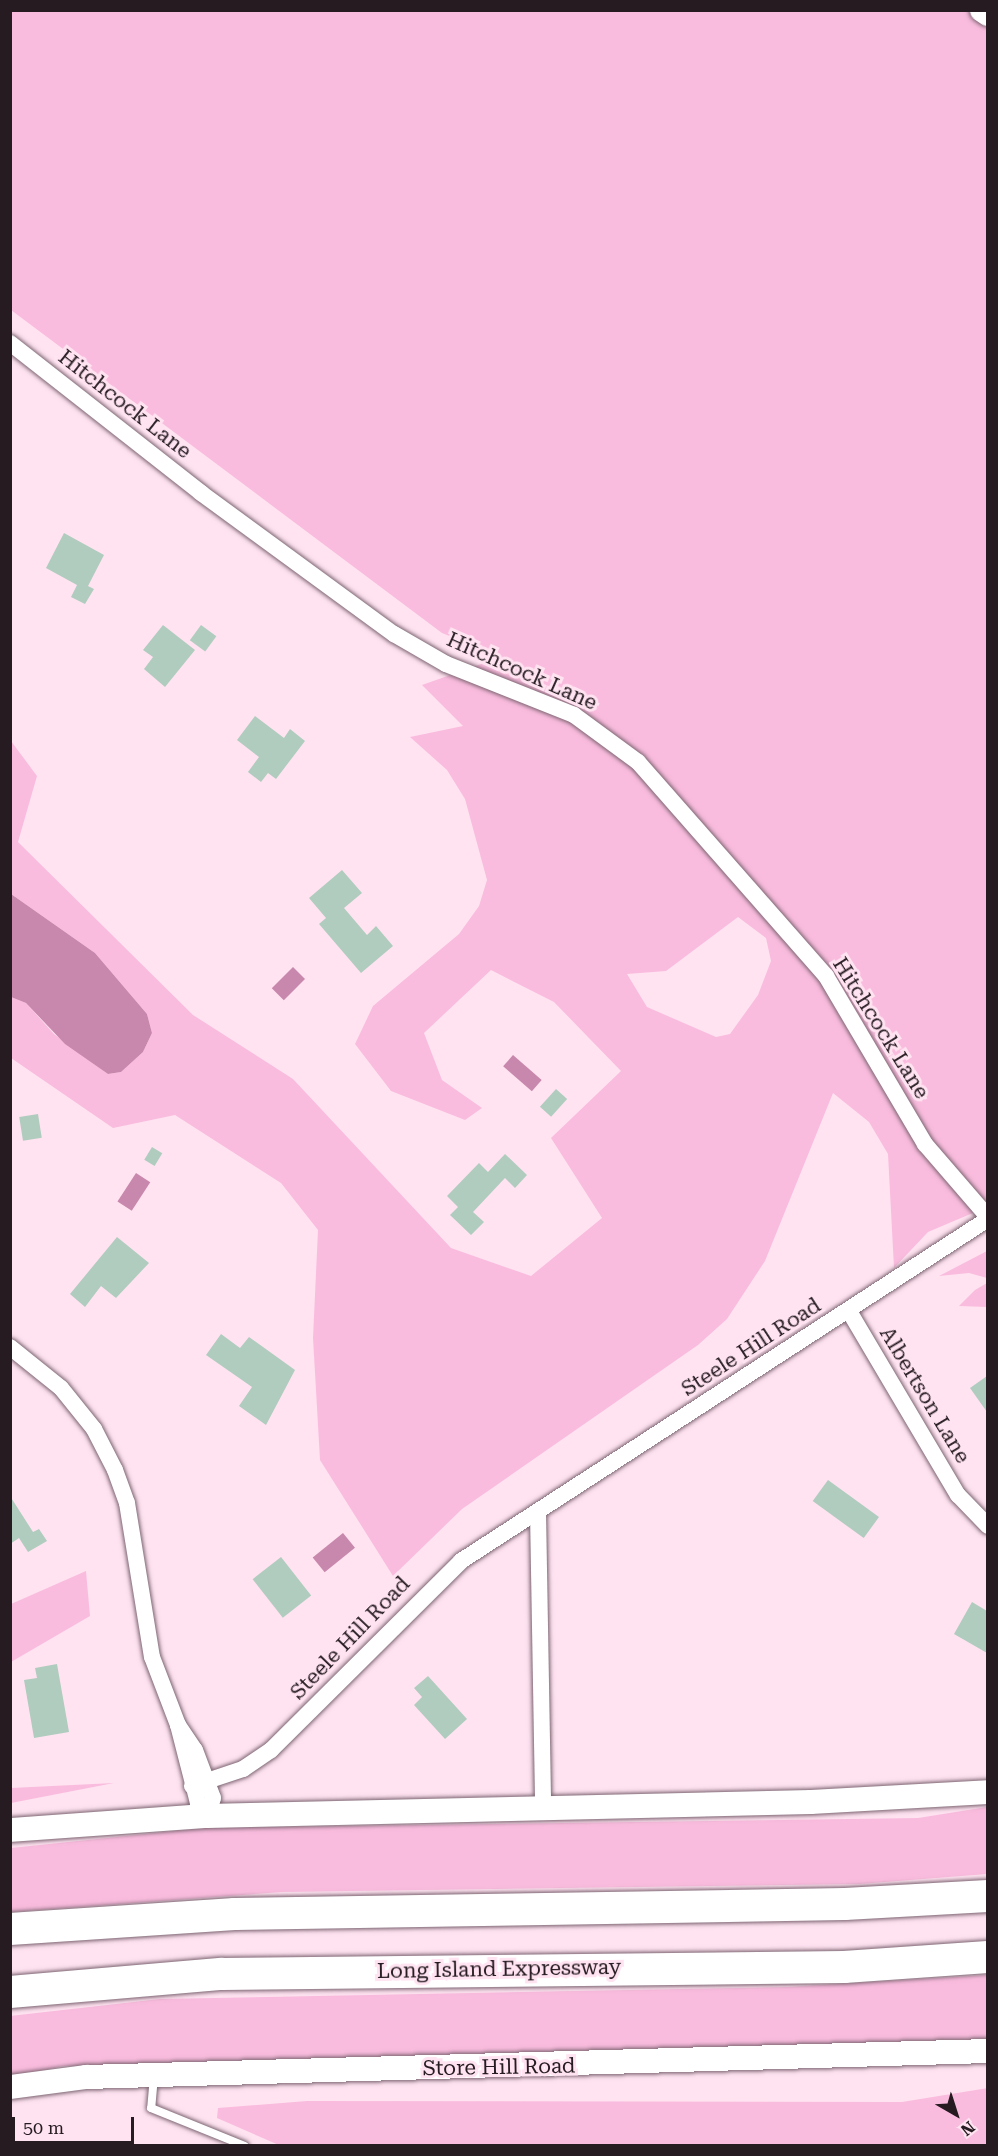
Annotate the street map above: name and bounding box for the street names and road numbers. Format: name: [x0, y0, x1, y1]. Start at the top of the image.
street label: Hitchcock Lane: [53, 344, 197, 464]
street label: Hitchcock Lane: [443, 627, 601, 715]
street label: Hitchcock Lane: [827, 953, 935, 1103]
street label: Steele Hill Road: [677, 1293, 825, 1401]
street label: Albertson Lane: [874, 1322, 976, 1468]
street label: Steele Hill Road: [285, 1571, 415, 1705]
street label: Long Island Expressway: [377, 1954, 621, 1984]
street label: Store Hill Road: [422, 2053, 576, 2081]

